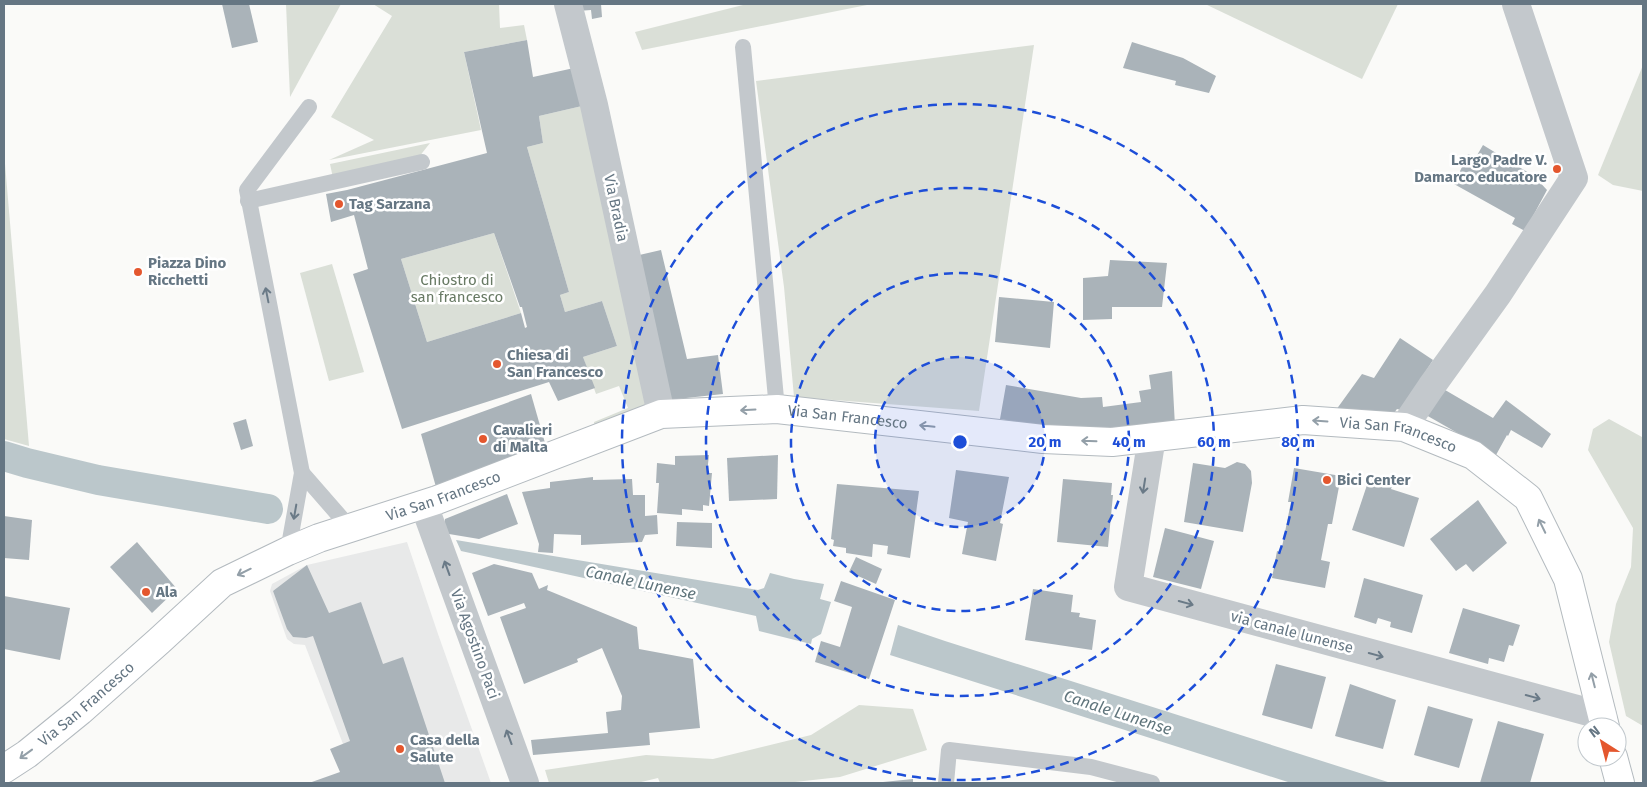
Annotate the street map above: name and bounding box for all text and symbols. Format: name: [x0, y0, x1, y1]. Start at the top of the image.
place label: Largo Padre V. Damarco educatore: [1414, 151, 1547, 186]
marker: Largo Padre V. Damarco educatore: [1551, 163, 1563, 175]
street label: Via Bradia: [600, 173, 632, 243]
place label: Tag Sarzana: [349, 195, 431, 213]
marker: Tag Sarzana: [333, 198, 345, 210]
place label: Piazza Dino Ricchetti: [148, 254, 226, 289]
marker: Piazza Dino Ricchetti: [132, 266, 144, 278]
park label: Chiostro di san francesco: [411, 271, 503, 306]
one-way arrow: [262, 287, 271, 303]
place label: Chiesa di San Francesco: [507, 346, 603, 381]
marker: Chiesa di San Francesco: [491, 358, 503, 370]
street label: Via San Francesco: [787, 401, 909, 433]
one-way arrow: [740, 406, 756, 415]
street label: Via San Francesco: [1339, 414, 1459, 456]
one-way arrow: [1312, 417, 1328, 426]
place label: Cavalieri di Malta: [493, 421, 552, 456]
one-way arrow: [920, 421, 936, 431]
marker: Cavalieri di Malta: [477, 433, 489, 445]
centre of rings: [951, 433, 969, 451]
text: 20 m: [1029, 433, 1061, 451]
text: 40 m: [1112, 433, 1146, 451]
text: 60 m: [1197, 433, 1231, 451]
text: 80 m: [1281, 433, 1315, 451]
one-way arrow: [1081, 436, 1097, 445]
street label: Via San Francesco: [384, 467, 503, 525]
place label: Bici Center: [1337, 471, 1412, 489]
marker: Bici Center: [1321, 474, 1333, 486]
one-way arrow: [1139, 477, 1149, 493]
one-way arrow: [289, 504, 299, 520]
one-way arrow: [1537, 519, 1547, 534]
one-way arrow: [442, 561, 451, 576]
water label: Canale Lunense: [584, 562, 698, 603]
one-way arrow: [237, 568, 252, 577]
place label: Ala: [155, 583, 177, 601]
marker: Ala: [140, 586, 152, 598]
street label: Via Agostino Paci: [447, 587, 503, 701]
one-way arrow: [1177, 599, 1193, 608]
street label: via canale lunense: [1229, 607, 1355, 657]
one-way arrow: [1368, 650, 1384, 660]
street label: Via San Francesco: [35, 658, 138, 750]
one-way arrow: [1588, 672, 1597, 688]
water label: Canale Lunense: [1061, 686, 1174, 739]
one-way arrow: [1525, 693, 1541, 703]
north arrow: [1577, 717, 1627, 767]
text: N: [1586, 722, 1603, 741]
one-way arrow: [504, 730, 513, 745]
place label: Casa della Salute: [410, 731, 480, 766]
marker: Casa della Salute: [394, 743, 406, 755]
one-way arrow: [19, 749, 33, 759]

